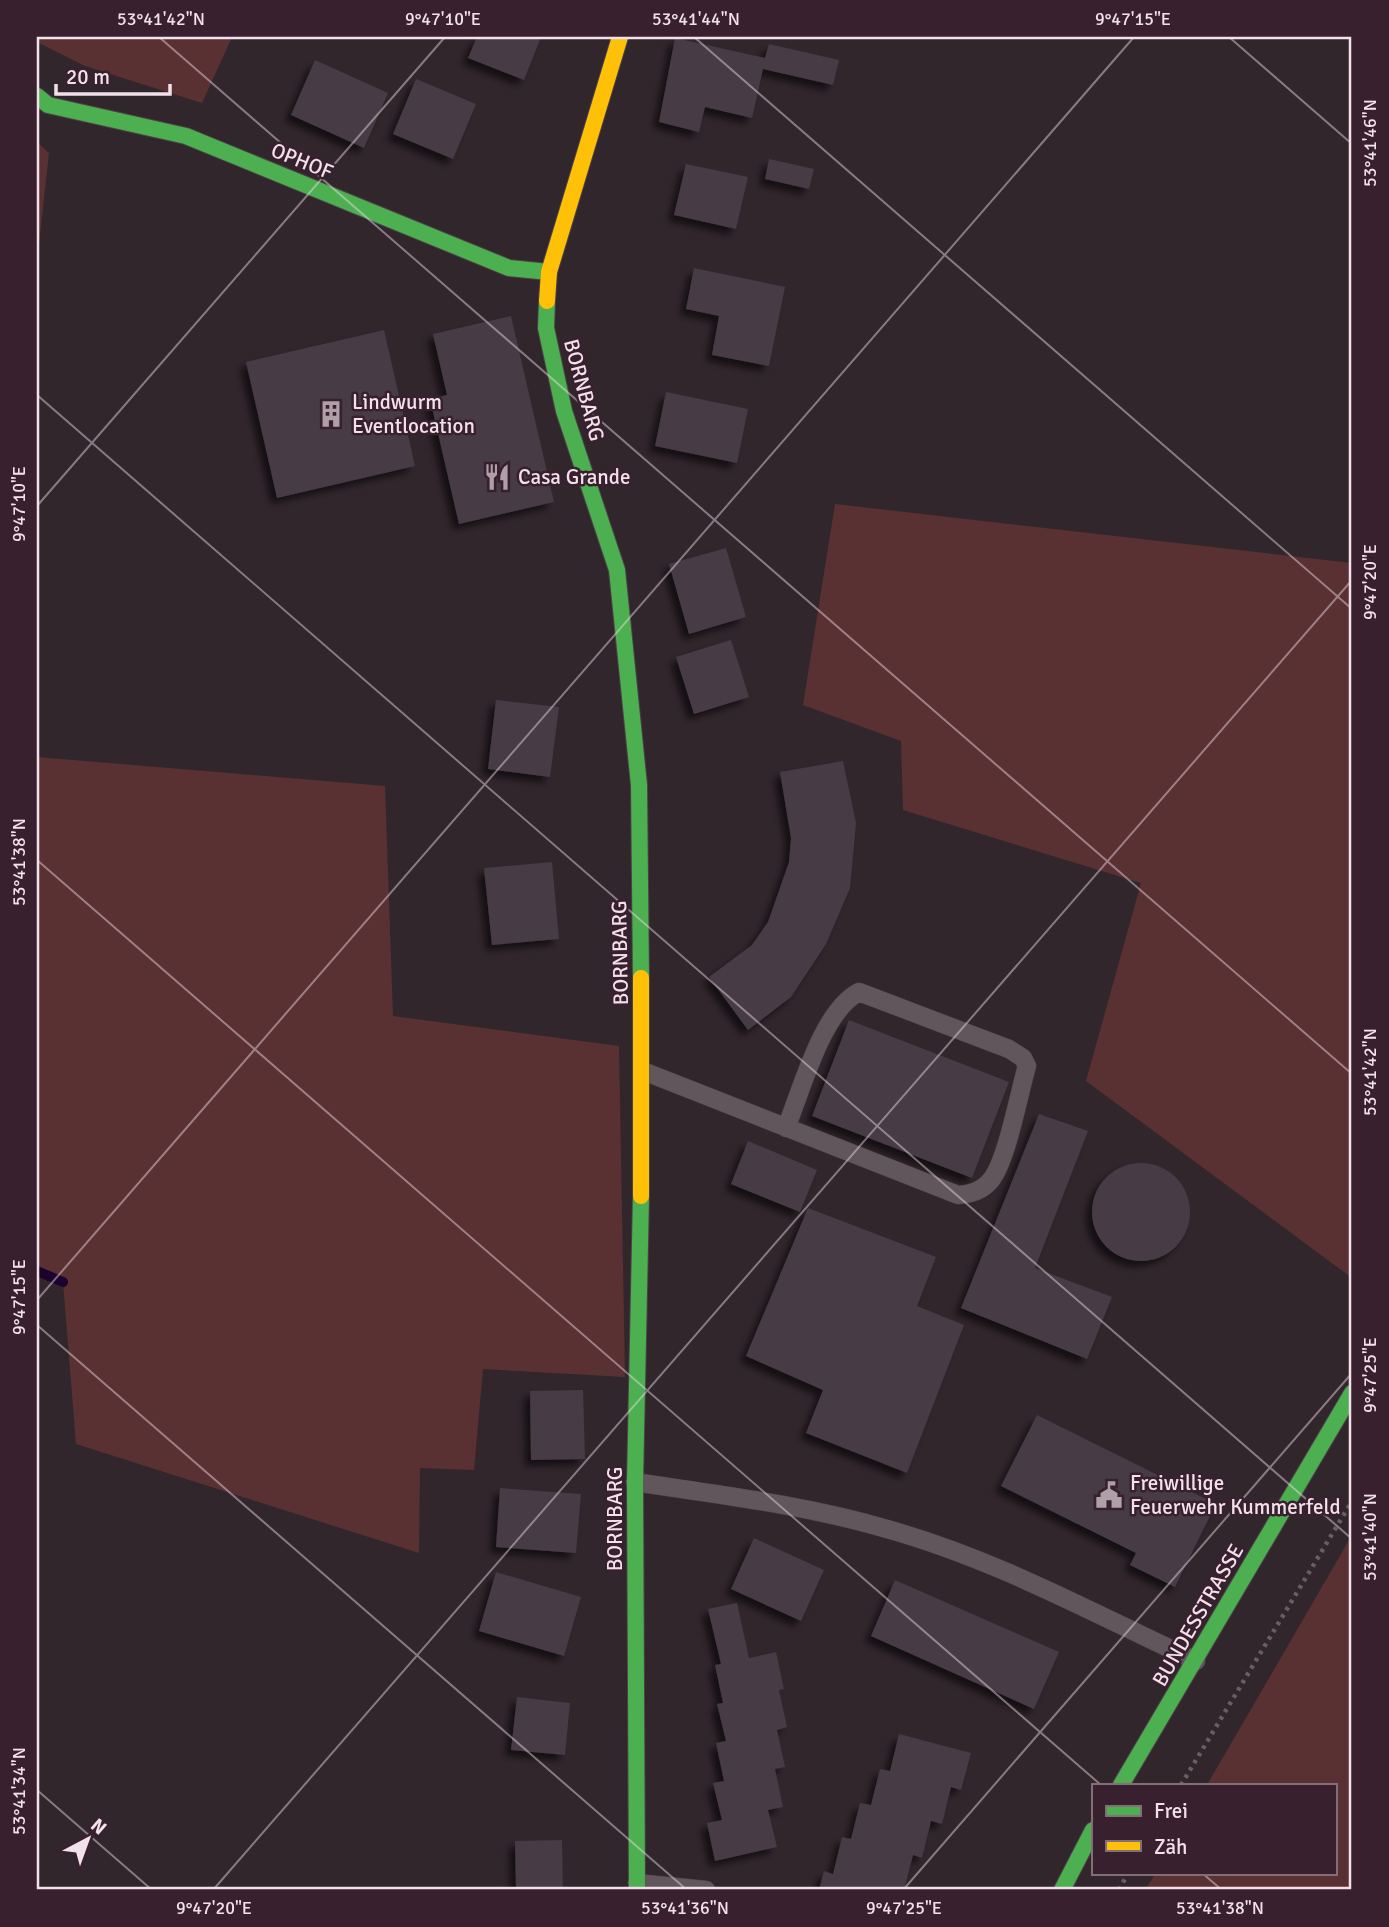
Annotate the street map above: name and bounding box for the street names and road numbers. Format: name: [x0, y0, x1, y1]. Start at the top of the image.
street label: OPHOF: [267, 137, 337, 185]
street label: BORNBARG: [558, 336, 610, 444]
street label: BORNBARG: [606, 900, 634, 1006]
street label: BORNBARG: [602, 1467, 628, 1571]
street label: BUNDESSTRASSE: [1147, 1539, 1249, 1691]

